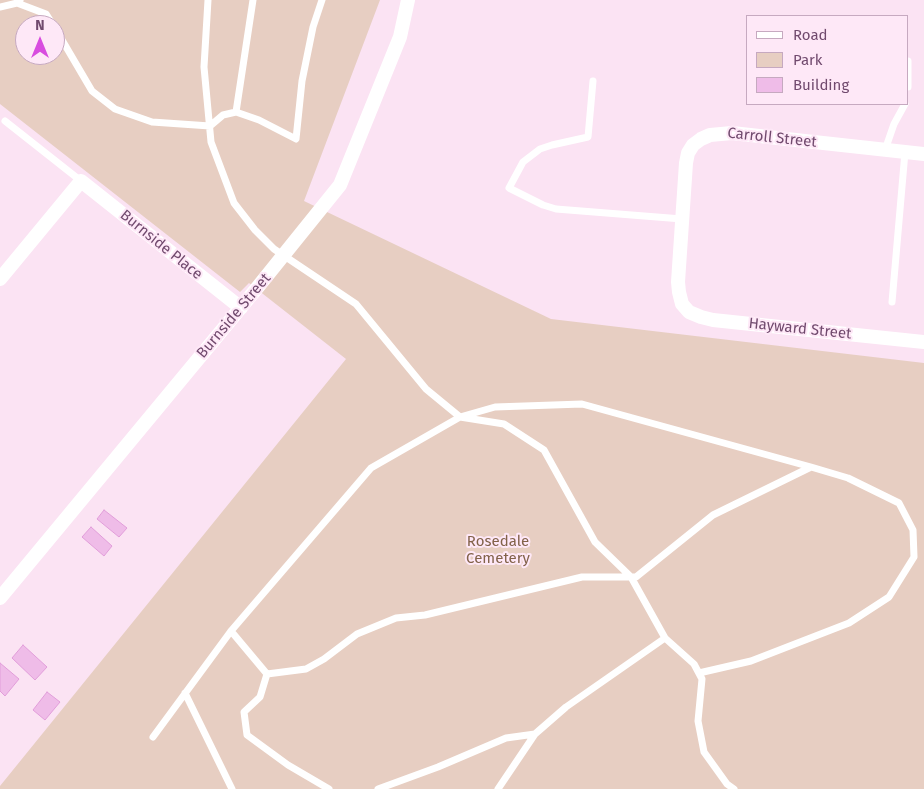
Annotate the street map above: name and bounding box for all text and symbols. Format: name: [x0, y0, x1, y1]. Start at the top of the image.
north arrow: [15, 15, 65, 65]
legend: [746, 15, 909, 105]
text: N: [35, 17, 45, 34]
text: Road: [793, 26, 828, 44]
text: Park: [793, 51, 823, 69]
text: Building: [793, 76, 849, 94]
street label: Carroll Street: [726, 124, 818, 152]
street label: Burnside Place: [116, 206, 206, 284]
street label: Burnside Street: [193, 270, 275, 362]
street label: Hayward Street: [748, 315, 852, 343]
park label: Rosedale Cemetery: [466, 533, 530, 568]

